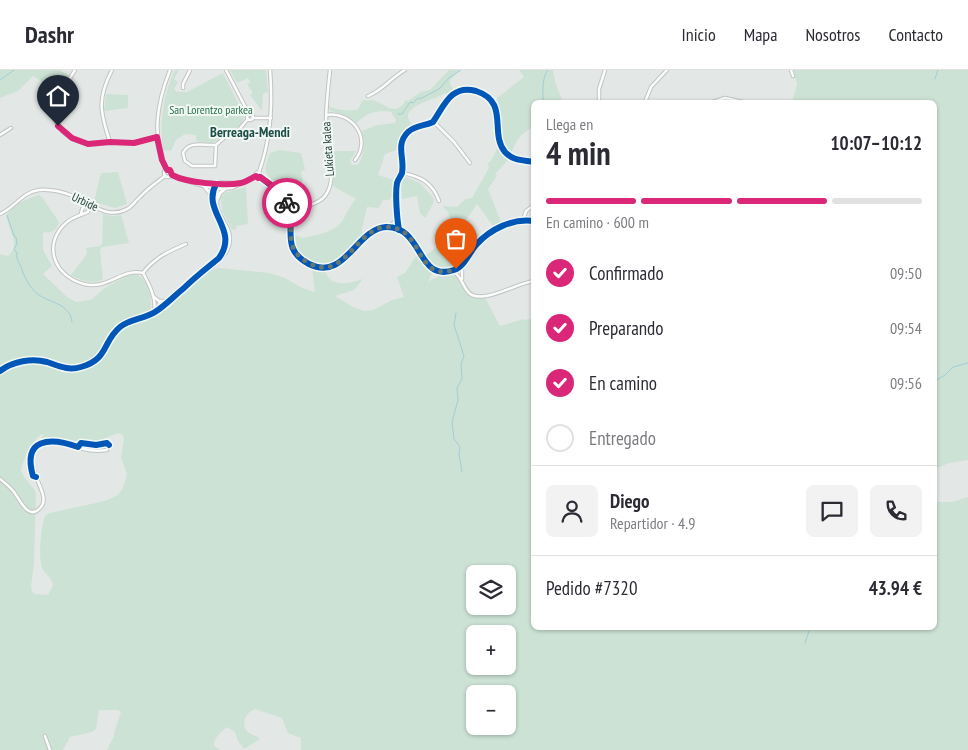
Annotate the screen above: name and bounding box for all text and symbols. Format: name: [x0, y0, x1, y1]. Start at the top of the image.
text: Dashr: [25, 19, 74, 50]
text: Inicio: [682, 23, 716, 46]
text: Mapa: [744, 23, 777, 46]
text: Nosotros: [805, 23, 860, 46]
text: Contacto: [888, 23, 943, 46]
pin: [37, 75, 79, 126]
icon: home: [44, 82, 72, 110]
park label: San Lorentzo parkea: [169, 102, 253, 117]
text: Llega en: [546, 114, 593, 134]
street label: Lukieta kalea: [318, 121, 337, 177]
district label: Berreaga-Mendi: [210, 123, 290, 141]
text: 10:07–10:12: [830, 131, 922, 155]
text: 4 min: [546, 132, 611, 174]
courier: [262, 178, 312, 228]
street label: Urbide: [70, 189, 101, 214]
icon: bike: [273, 189, 301, 217]
text: En camino · 600 m: [546, 212, 649, 232]
pin: [435, 218, 477, 269]
icon: bag: [442, 225, 470, 253]
icon: check: [546, 259, 574, 287]
text: Confirmado: [589, 261, 664, 285]
text: 09:50: [890, 263, 922, 283]
icon: check: [546, 314, 574, 342]
text: Preparando: [589, 316, 664, 340]
text: 09:54: [890, 318, 922, 338]
icon: check: [546, 369, 574, 397]
text: En camino: [589, 371, 657, 395]
text: 09:56: [890, 373, 922, 393]
text: Entregado: [589, 426, 656, 450]
button: person: [546, 485, 598, 537]
button: chat: [806, 485, 858, 537]
button: phone: [870, 485, 922, 537]
text: Diego: [610, 489, 649, 513]
text: Repartidor · 4.9: [610, 513, 695, 533]
map controls: [466, 565, 516, 735]
button: layers: [466, 565, 516, 615]
text: Pedido #7320: [546, 576, 637, 600]
text: 43.94 €: [869, 576, 922, 600]
button: +: [466, 625, 516, 675]
button: −: [466, 685, 516, 735]

